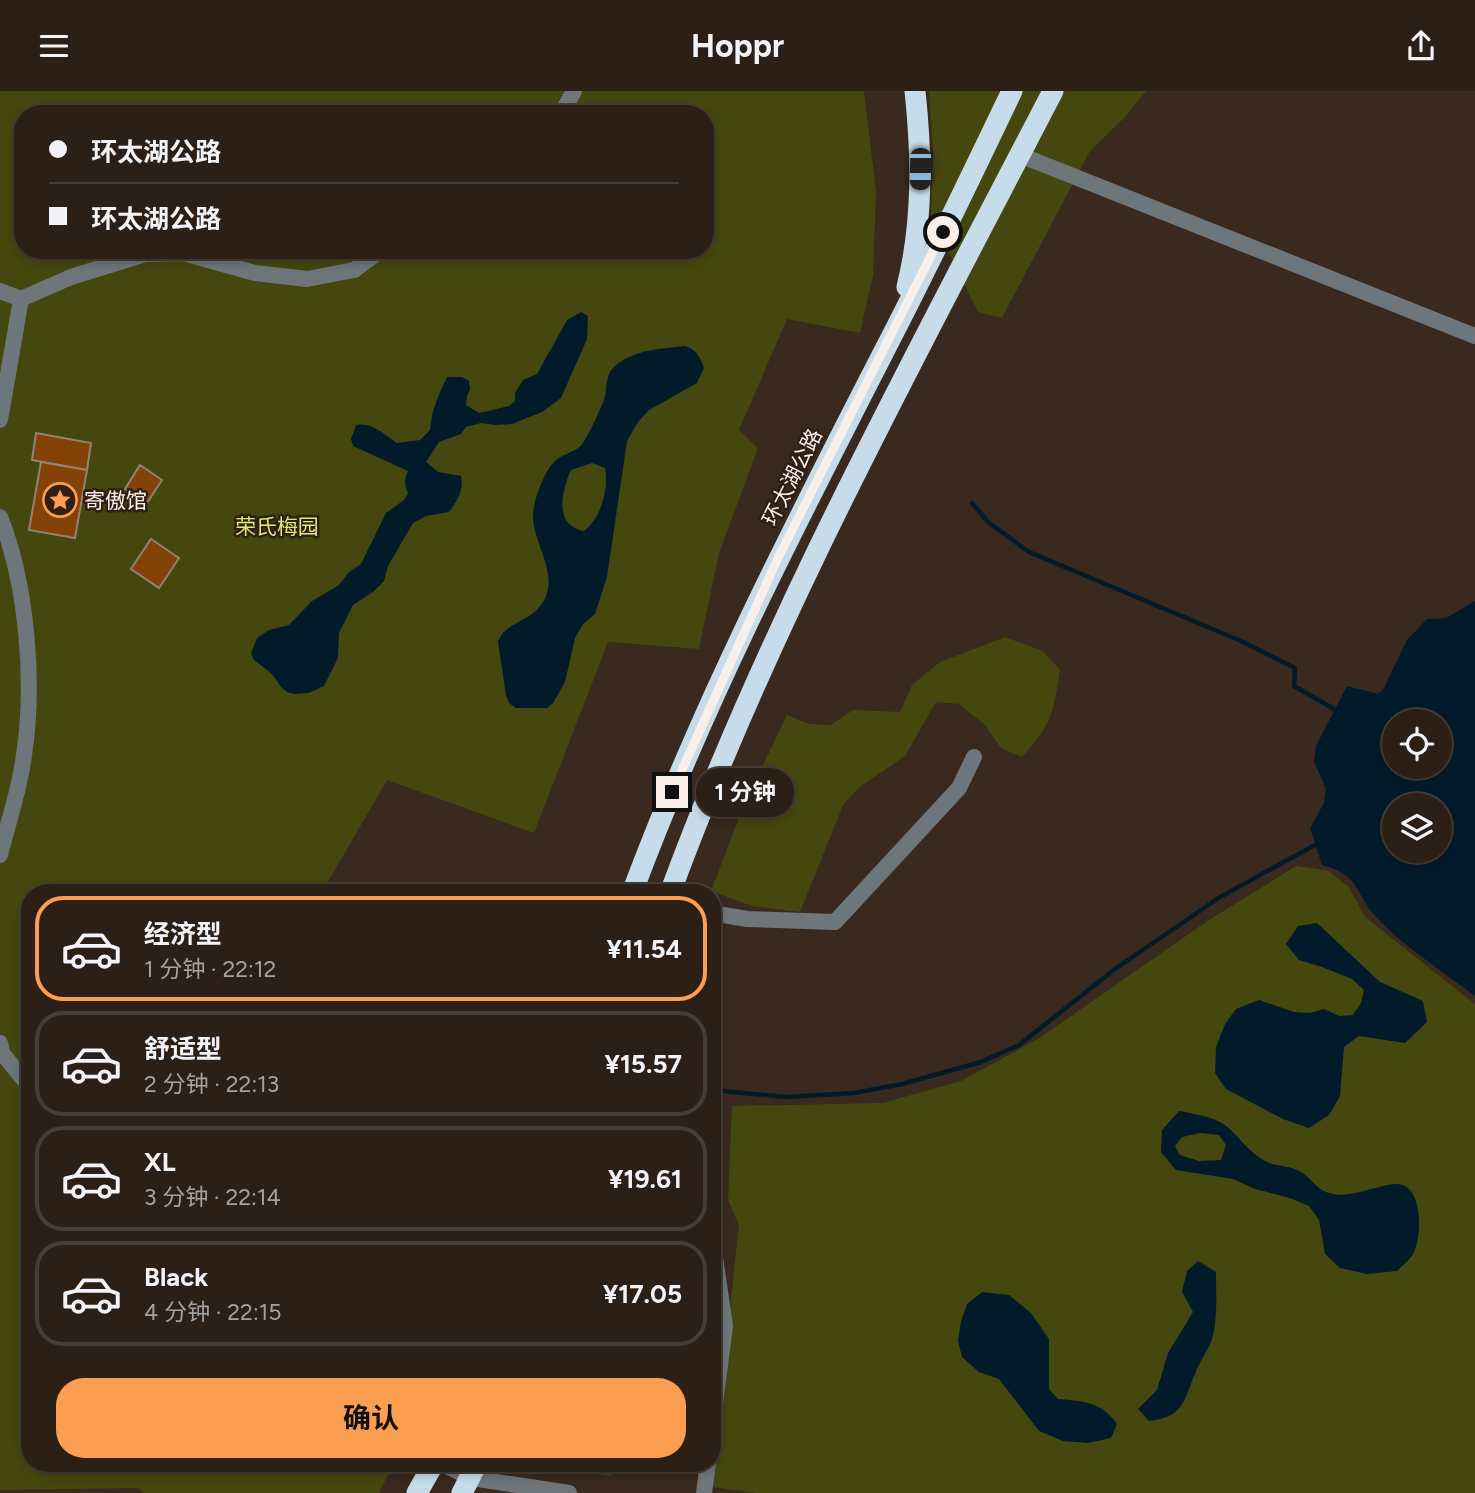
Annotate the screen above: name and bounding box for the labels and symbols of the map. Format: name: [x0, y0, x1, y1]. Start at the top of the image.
car: [910, 148, 931, 190]
route start: [927, 216, 959, 248]
street label: 环太湖公路: [757, 425, 827, 529]
place icon: 寄傲馆: [41, 481, 79, 519]
place label: 寄傲馆: [84, 488, 147, 513]
park label: 荣氏梅园: [235, 514, 319, 539]
callout: 1 分钟: [696, 767, 794, 817]
route end: [656, 776, 688, 808]

